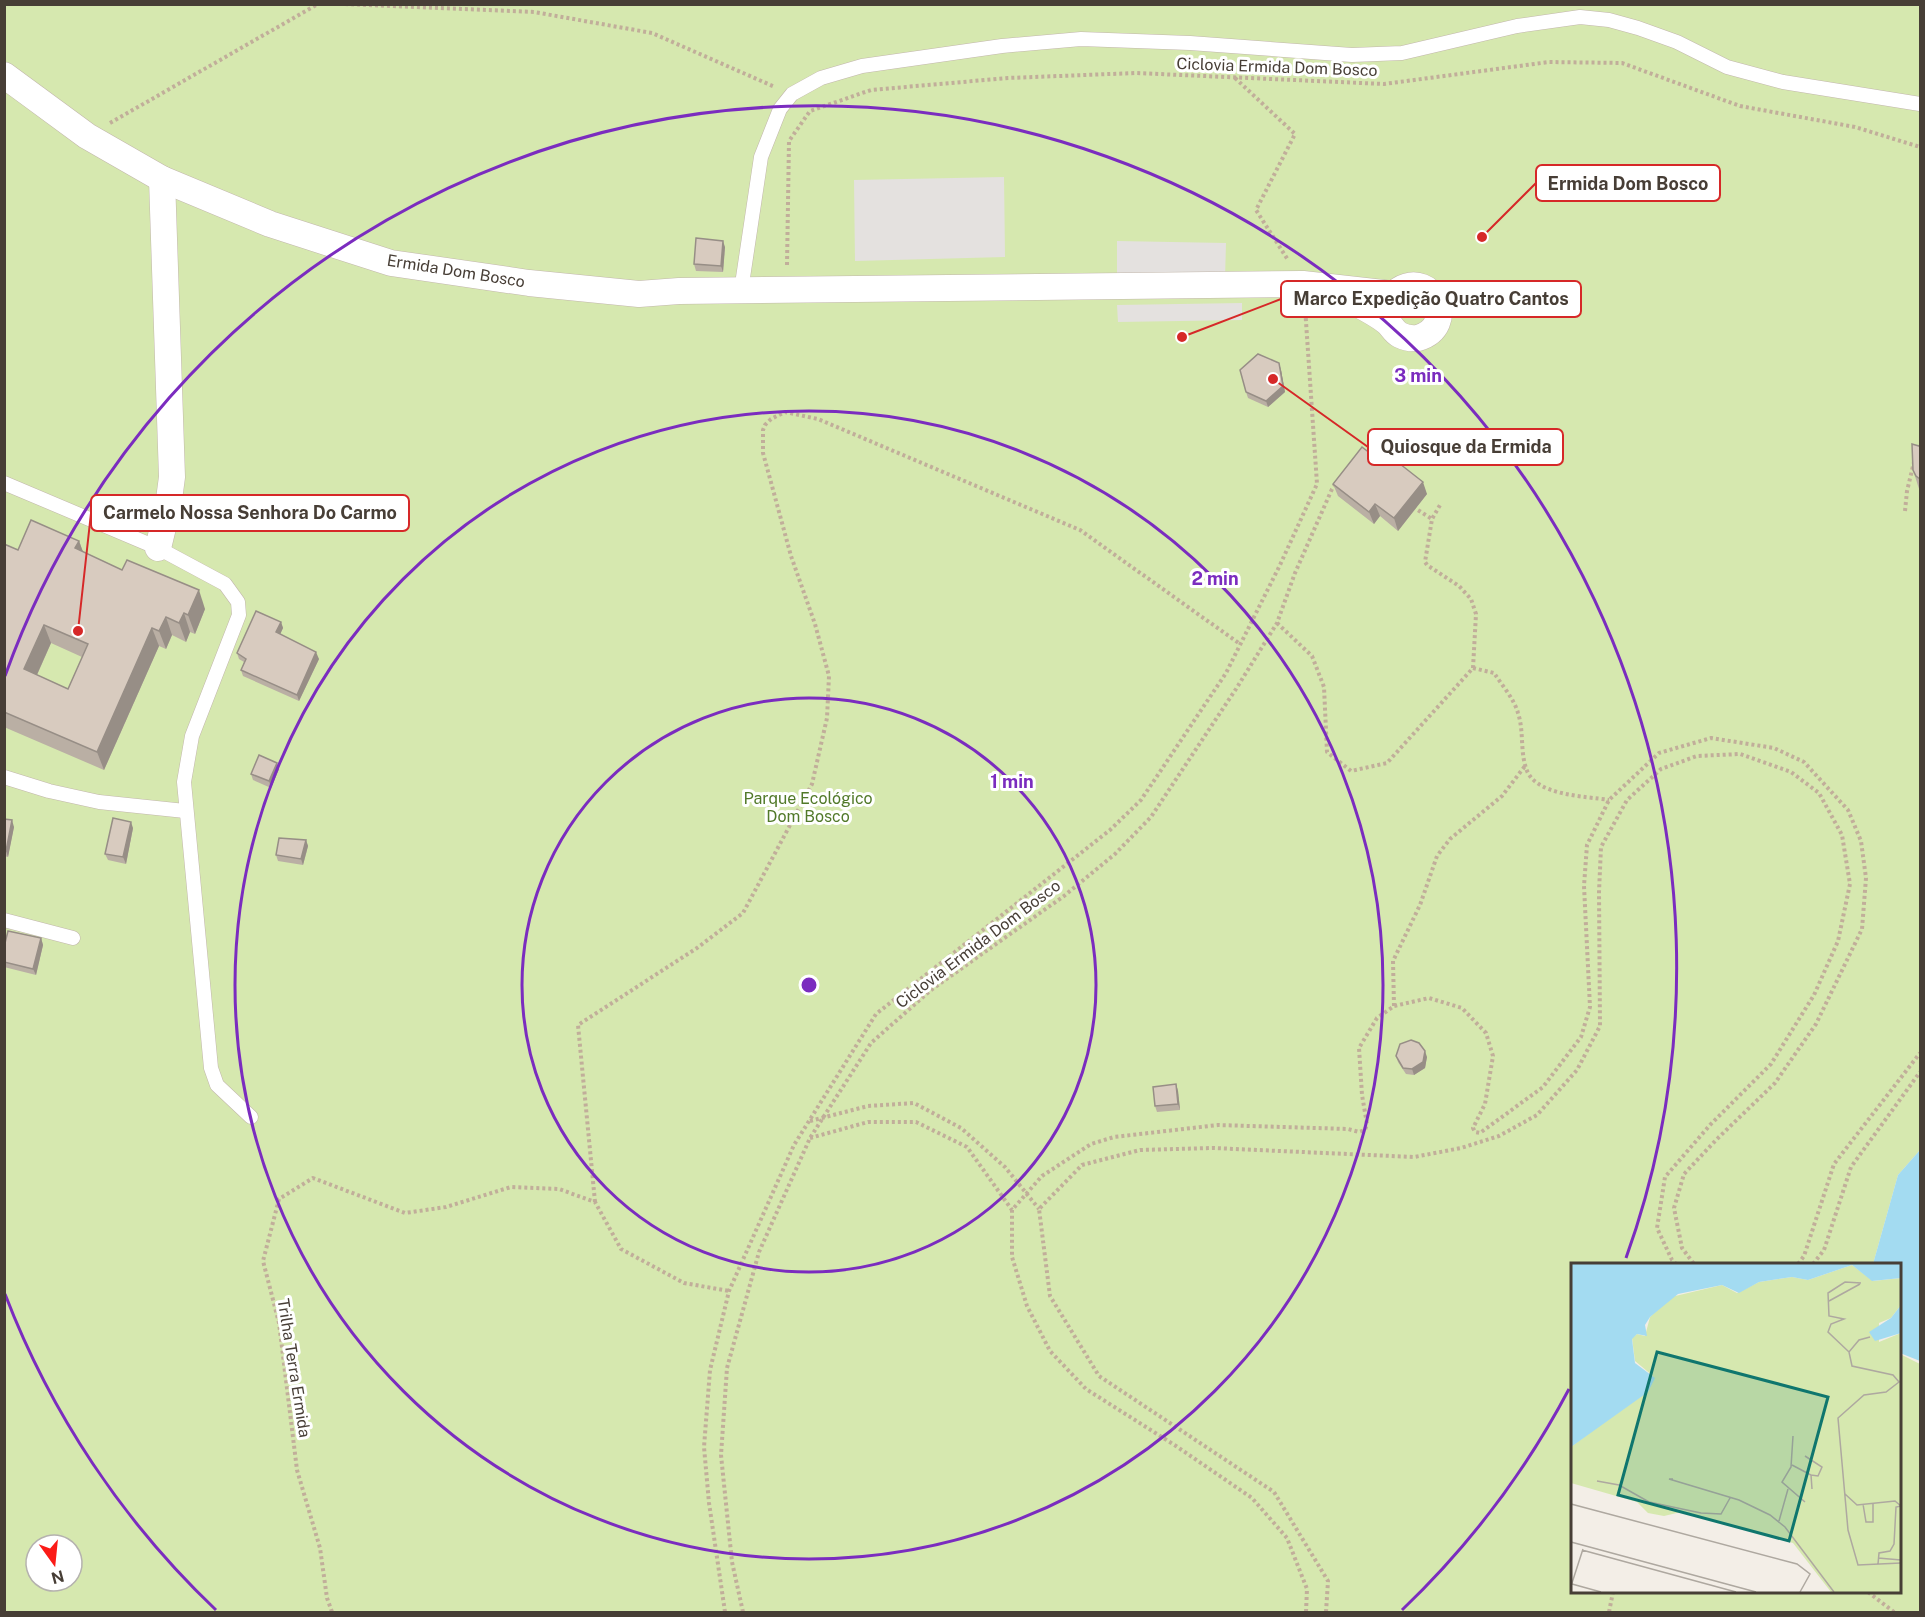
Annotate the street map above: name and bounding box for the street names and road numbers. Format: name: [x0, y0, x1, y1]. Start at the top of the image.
street label: Ciclovia Ermida Dom Bosco: [1176, 54, 1378, 80]
street label: Ermida Dom Bosco: [386, 251, 526, 291]
street label: Ciclovia Ermida Dom Bosco: [892, 876, 1064, 1012]
street label: Trilha Terra Ermida: [274, 1297, 314, 1439]

